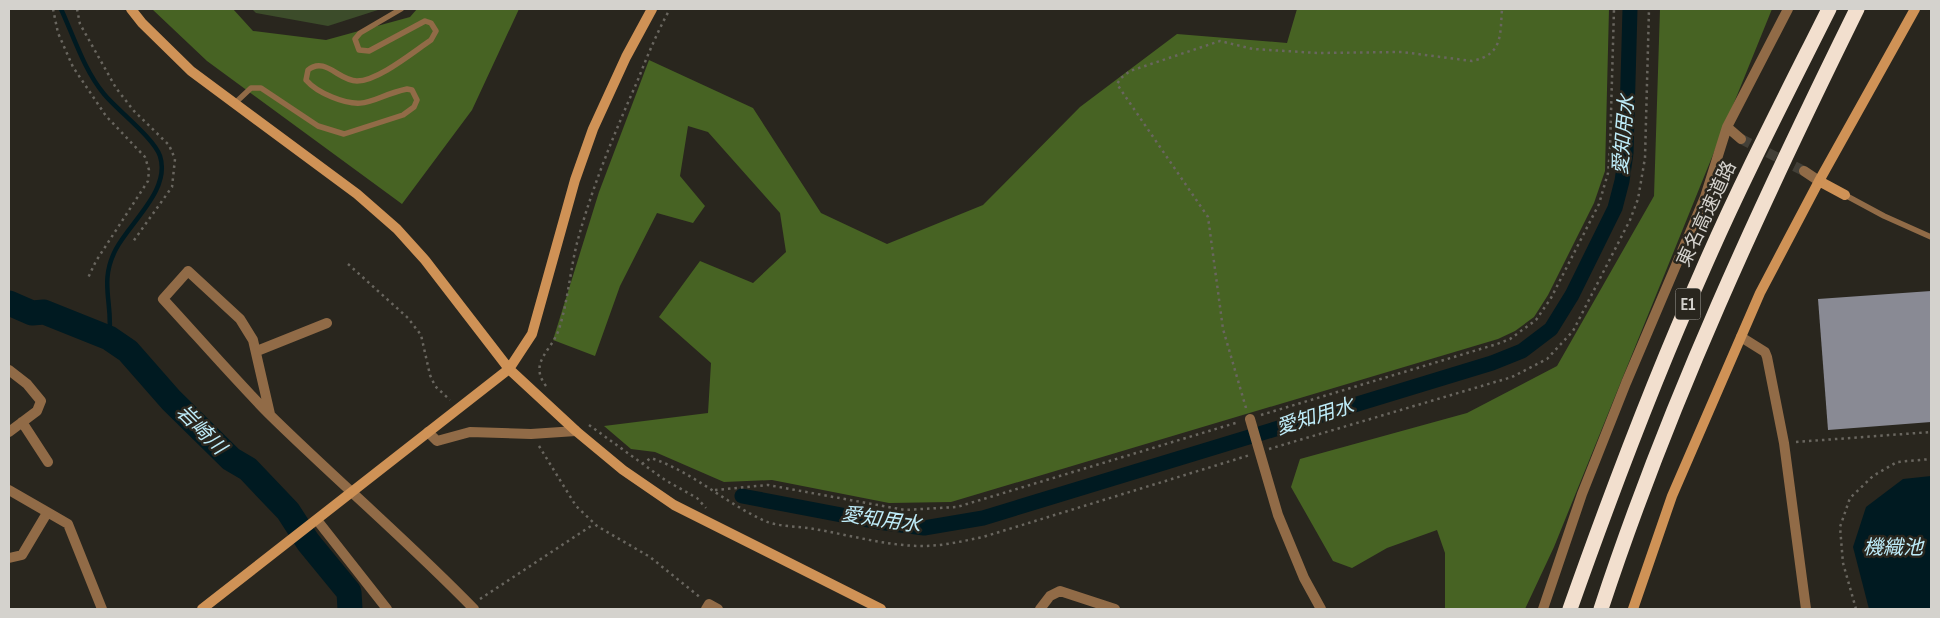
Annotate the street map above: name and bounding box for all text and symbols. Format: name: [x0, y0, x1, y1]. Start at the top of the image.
water label: 愛知用水: [1609, 92, 1640, 176]
street label: 東名高速道路: [1672, 157, 1742, 271]
road number: E1: [1676, 288, 1700, 320]
water label: 愛知用水: [1273, 393, 1359, 440]
water label: 岩崎川: [171, 400, 232, 461]
water label: 愛知用水: [840, 503, 924, 538]
water label: 機織池: [1863, 536, 1925, 560]

